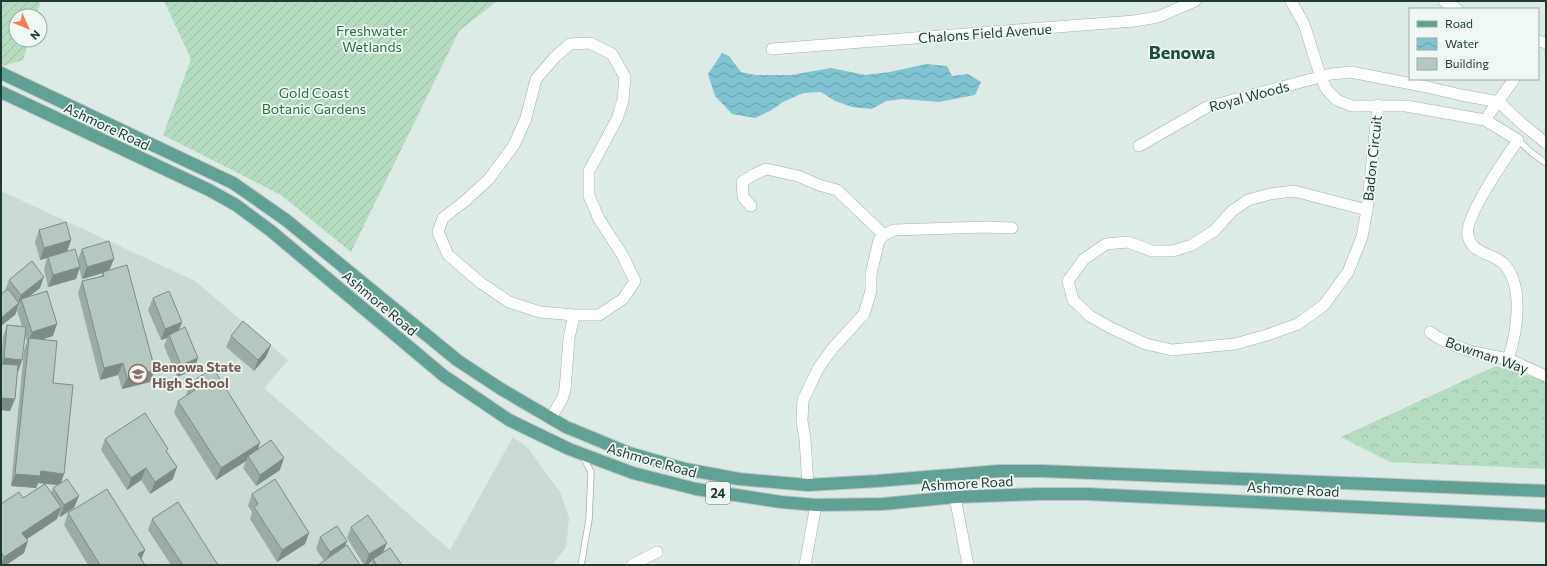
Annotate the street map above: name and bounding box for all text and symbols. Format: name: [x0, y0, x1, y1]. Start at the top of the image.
north arrow: [8, 8, 48, 48]
legend: [1409, 8, 1539, 80]
text: Road: [1445, 16, 1473, 30]
street label: Chalons Field Avenue: [918, 20, 1052, 46]
park label: Freshwater Wetlands: [336, 22, 408, 55]
text: N: [28, 28, 43, 43]
text: Water: [1445, 36, 1479, 50]
district label: Benowa: [1149, 41, 1215, 63]
text: Building: [1445, 56, 1489, 70]
street label: Royal Woods: [1207, 77, 1291, 115]
park label: Gold Coast Botanic Gardens: [262, 84, 366, 117]
street label: Ashmore Road: [61, 99, 153, 153]
street label: Badon Circuit: [1359, 114, 1385, 202]
street label: Ashmore Road: [339, 267, 421, 339]
street label: Bowman Way: [1443, 333, 1531, 377]
place label: Benowa State High School: [152, 358, 241, 391]
school or university icon: Benowa State High School: [127, 363, 149, 385]
street label: Ashmore Road: [605, 439, 699, 481]
street label: Ashmore Road: [920, 472, 1014, 494]
street label: Ashmore Road: [1246, 478, 1340, 500]
road number: 24: [706, 482, 730, 504]

